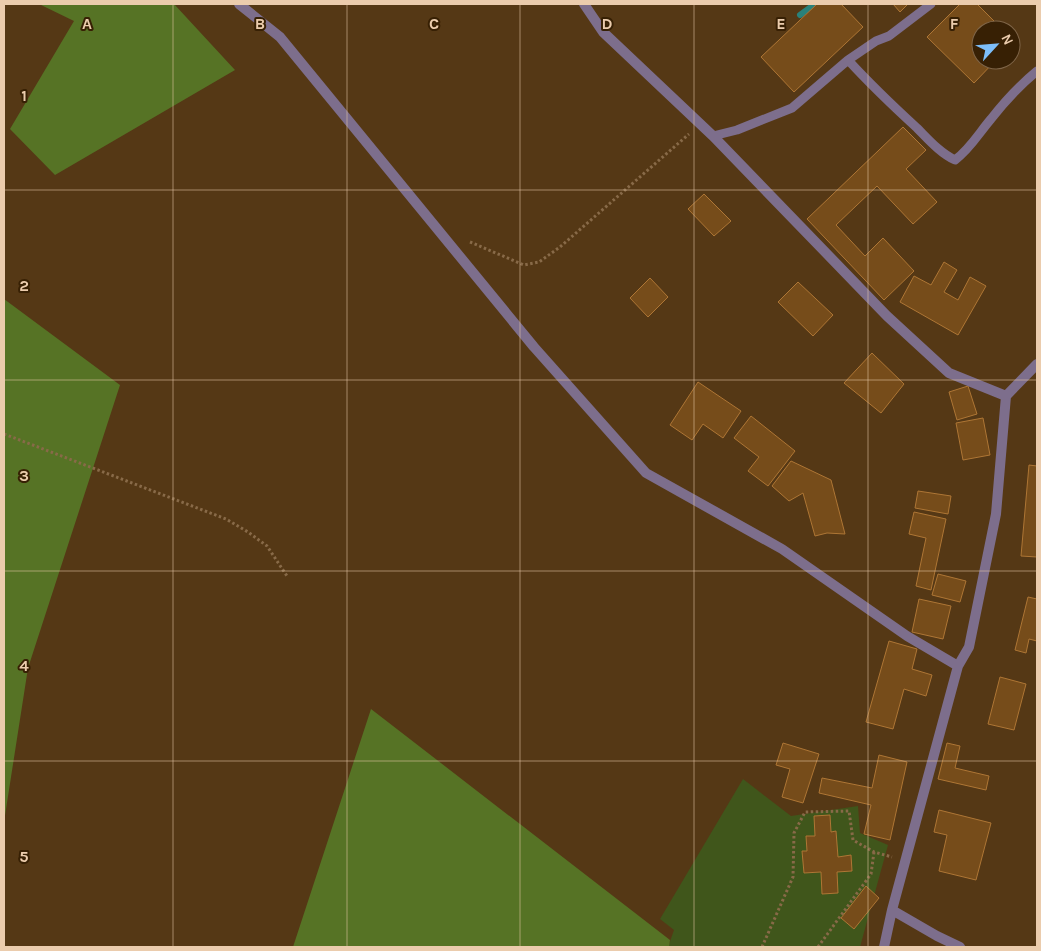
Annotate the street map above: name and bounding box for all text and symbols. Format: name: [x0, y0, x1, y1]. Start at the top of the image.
text: A: [82, 14, 92, 33]
text: B: [255, 14, 265, 33]
text: C: [429, 14, 439, 33]
text: D: [602, 14, 613, 33]
text: E: [776, 14, 786, 33]
text: F: [950, 14, 959, 33]
north arrow: [971, 20, 1021, 70]
text: N: [997, 31, 1017, 48]
text: 1: [21, 86, 27, 105]
text: 2: [19, 276, 29, 295]
text: 3: [19, 466, 29, 485]
text: 4: [19, 656, 29, 675]
text: 5: [19, 847, 29, 866]

